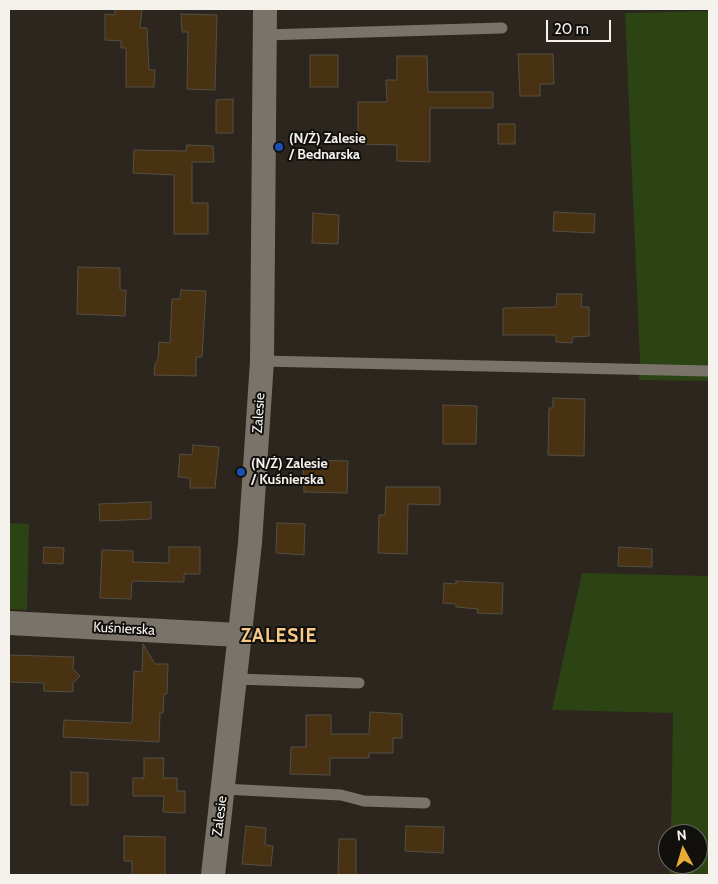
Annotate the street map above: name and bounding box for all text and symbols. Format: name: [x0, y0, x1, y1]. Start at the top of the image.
scale bar: [548, 10, 613, 42]
text: 20 m: [554, 20, 589, 38]
place label: (N/Ż) Zalesie / Bednarska: [289, 131, 366, 164]
marker: (N/Ż) Zalesie / Bednarska: [273, 141, 285, 153]
street label: Zalesie: [249, 392, 269, 434]
place label: (N/Ż) Zalesie / Kuśnierska: [251, 456, 328, 488]
marker: (N/Ż) Zalesie / Kuśnierska: [235, 466, 247, 478]
street label: Kuśnierska: [93, 619, 155, 639]
district label: ZALESIE: [240, 625, 318, 647]
street label: Zalesie: [209, 795, 231, 837]
north arrow: [658, 824, 708, 874]
text: N: [676, 826, 687, 845]

